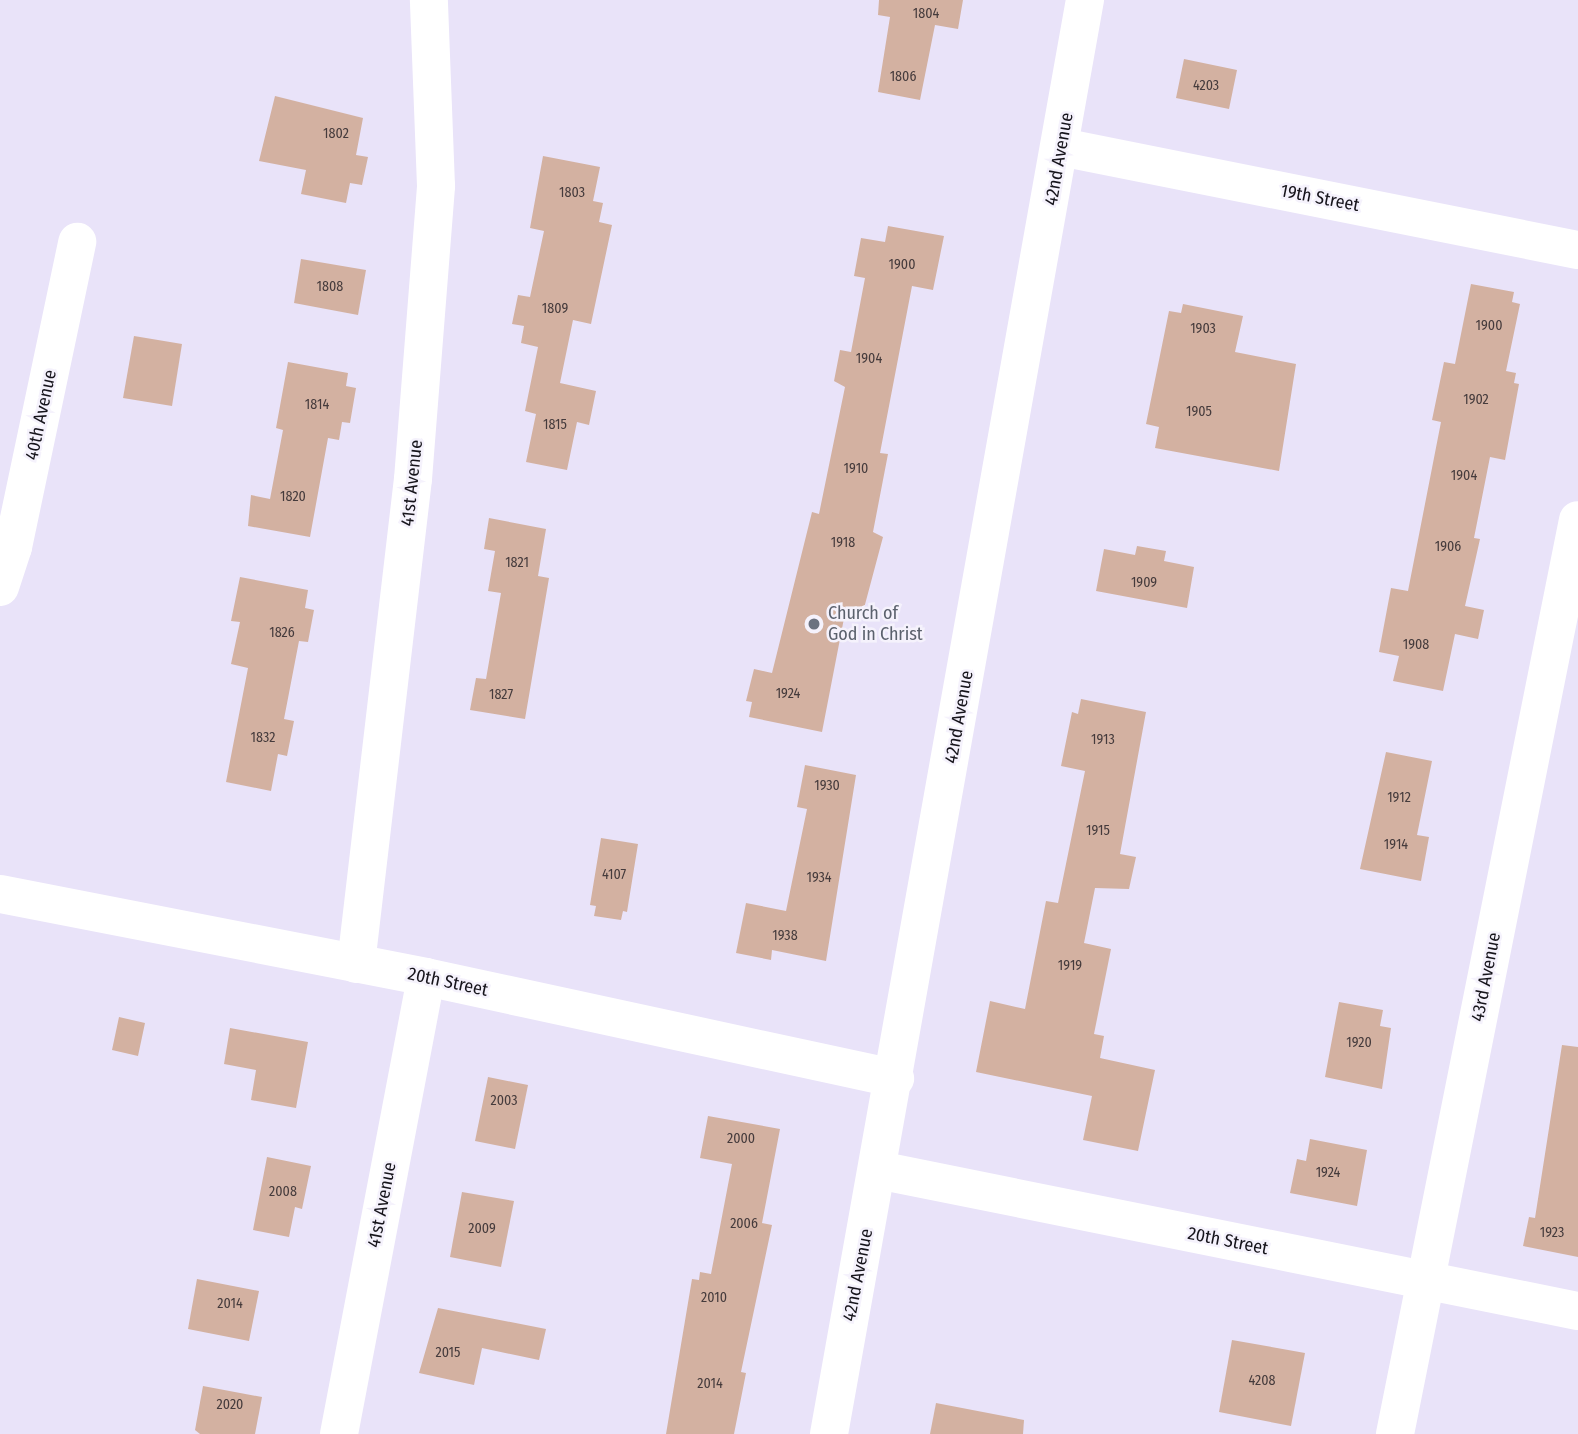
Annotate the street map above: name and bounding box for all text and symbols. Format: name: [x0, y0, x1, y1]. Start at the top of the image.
house number: 1804: [913, 6, 939, 22]
house number: 1806: [890, 69, 916, 85]
house number: 4203: [1193, 78, 1219, 94]
street label: 42nd Avenue: [1040, 111, 1078, 207]
house number: 1802: [323, 126, 349, 142]
street label: 19th Street: [1279, 180, 1361, 216]
house number: 1803: [559, 185, 585, 201]
house number: 1900: [889, 257, 915, 273]
house number: 1808: [317, 279, 343, 295]
house number: 1809: [542, 301, 568, 317]
house number: 1900: [1476, 318, 1502, 334]
house number: 1903: [1190, 321, 1216, 337]
house number: 1904: [856, 351, 882, 367]
street label: 40th Avenue: [21, 368, 61, 462]
house number: 1902: [1463, 392, 1489, 408]
house number: 1814: [305, 397, 329, 413]
house number: 1905: [1186, 404, 1212, 420]
house number: 1815: [543, 417, 567, 433]
street label: 41st Avenue: [397, 439, 427, 527]
house number: 1910: [844, 461, 868, 477]
house number: 1904: [1451, 468, 1477, 484]
house number: 1820: [280, 489, 306, 505]
house number: 1918: [831, 535, 855, 551]
house number: 1906: [1435, 539, 1461, 555]
house number: 1821: [505, 555, 529, 571]
house number: 1909: [1131, 575, 1157, 591]
place label: Church of God in Christ: [828, 603, 923, 646]
marker: Church of God in Christ: [806, 616, 822, 632]
house number: 1826: [269, 625, 295, 641]
house number: 1908: [1403, 637, 1429, 653]
street label: 42nd Avenue: [940, 669, 978, 765]
house number: 1924: [776, 686, 800, 702]
house number: 1827: [489, 687, 513, 703]
house number: 1832: [251, 730, 275, 746]
house number: 1913: [1091, 732, 1115, 748]
house number: 1930: [814, 778, 840, 794]
house number: 1912: [1387, 790, 1411, 806]
house number: 1915: [1086, 823, 1110, 839]
house number: 1914: [1384, 837, 1408, 853]
house number: 4107: [602, 867, 626, 883]
house number: 1934: [806, 870, 832, 886]
house number: 1938: [772, 928, 798, 944]
street label: 43rd Avenue: [1467, 931, 1505, 1023]
house number: 1919: [1058, 958, 1082, 974]
street label: 20th Street: [406, 963, 490, 1001]
house number: 1920: [1346, 1035, 1372, 1051]
house number: 2003: [491, 1093, 517, 1109]
house number: 2000: [727, 1131, 755, 1147]
street label: 41st Avenue: [363, 1160, 401, 1250]
house number: 1924: [1316, 1165, 1340, 1181]
house number: 2008: [269, 1184, 297, 1200]
house number: 2006: [730, 1216, 758, 1232]
house number: 2009: [468, 1221, 496, 1237]
street label: 20th Street: [1186, 1223, 1270, 1259]
house number: 1923: [1540, 1225, 1564, 1241]
street label: 42nd Avenue: [838, 1227, 878, 1323]
house number: 2010: [701, 1290, 727, 1306]
house number: 2014: [217, 1296, 243, 1312]
house number: 2015: [435, 1345, 461, 1361]
house number: 4208: [1248, 1373, 1276, 1389]
house number: 2014: [697, 1376, 723, 1392]
house number: 2020: [217, 1397, 243, 1413]

